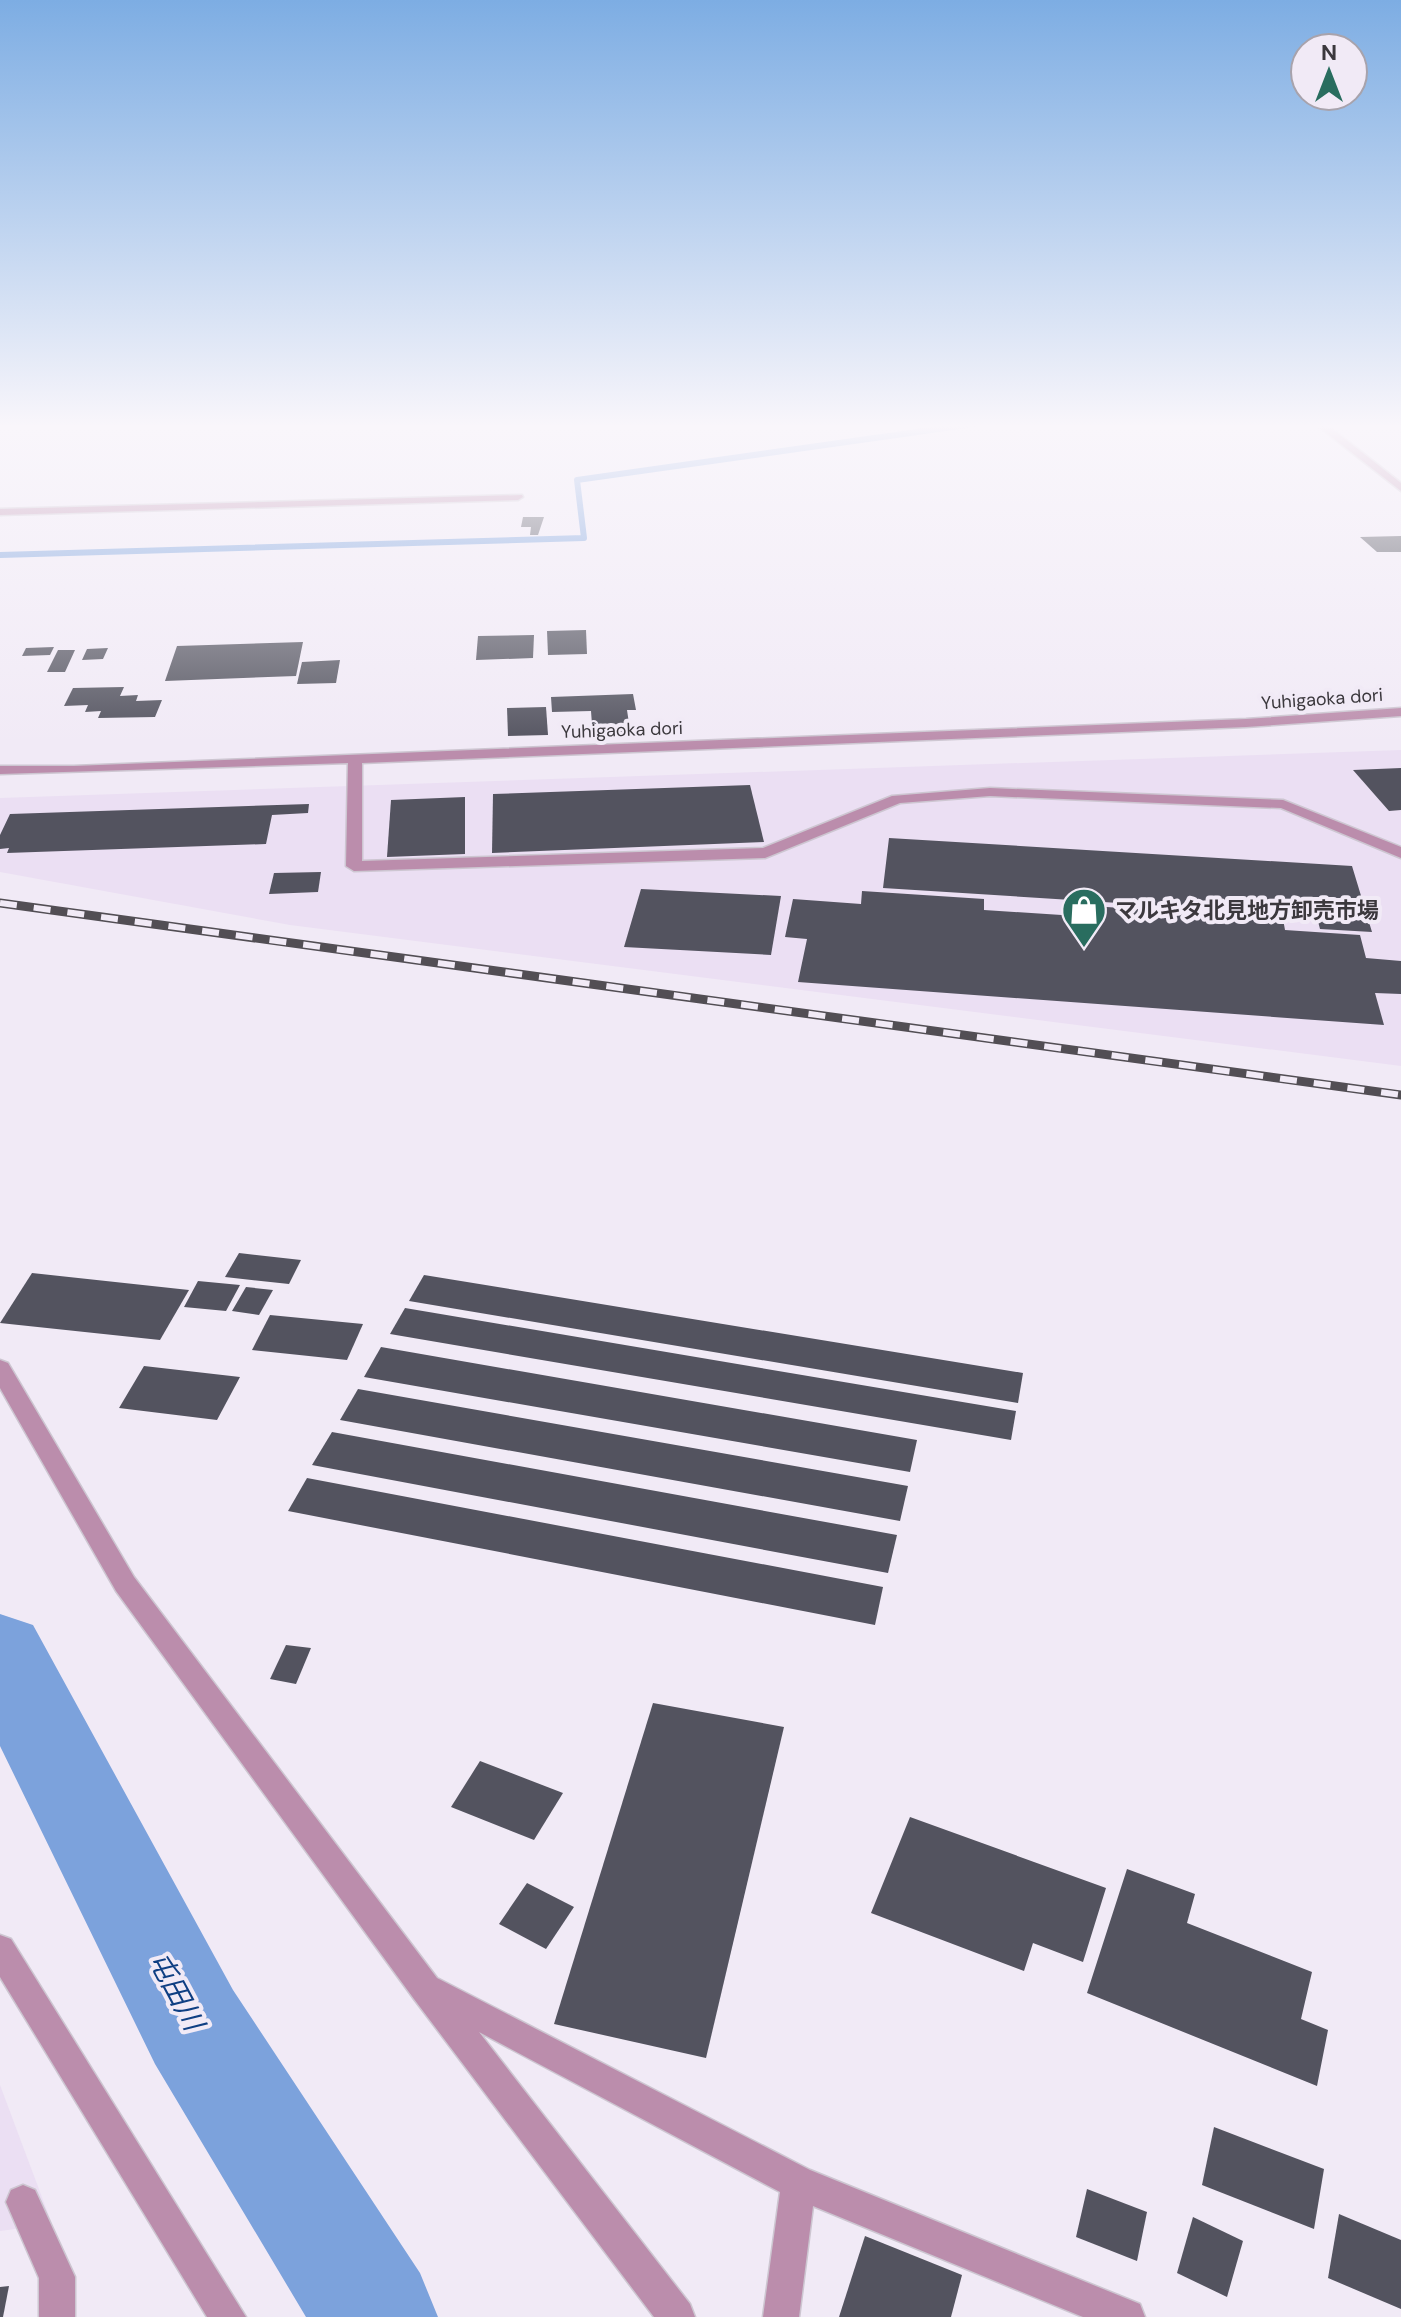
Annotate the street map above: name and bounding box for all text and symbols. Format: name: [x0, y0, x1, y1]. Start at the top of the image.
north arrow: [1289, 32, 1369, 112]
text: N: [1321, 38, 1337, 67]
street label: Yuhigaoka dori: [1260, 683, 1384, 715]
street label: Yuhigaoka dori: [561, 716, 683, 744]
shop icon: マルキタ北見地方卸売市場: [1060, 886, 1108, 949]
place label: マルキタ北見地方卸売市場: [1115, 896, 1379, 925]
water label: 屯田川: [140, 1945, 213, 2039]

